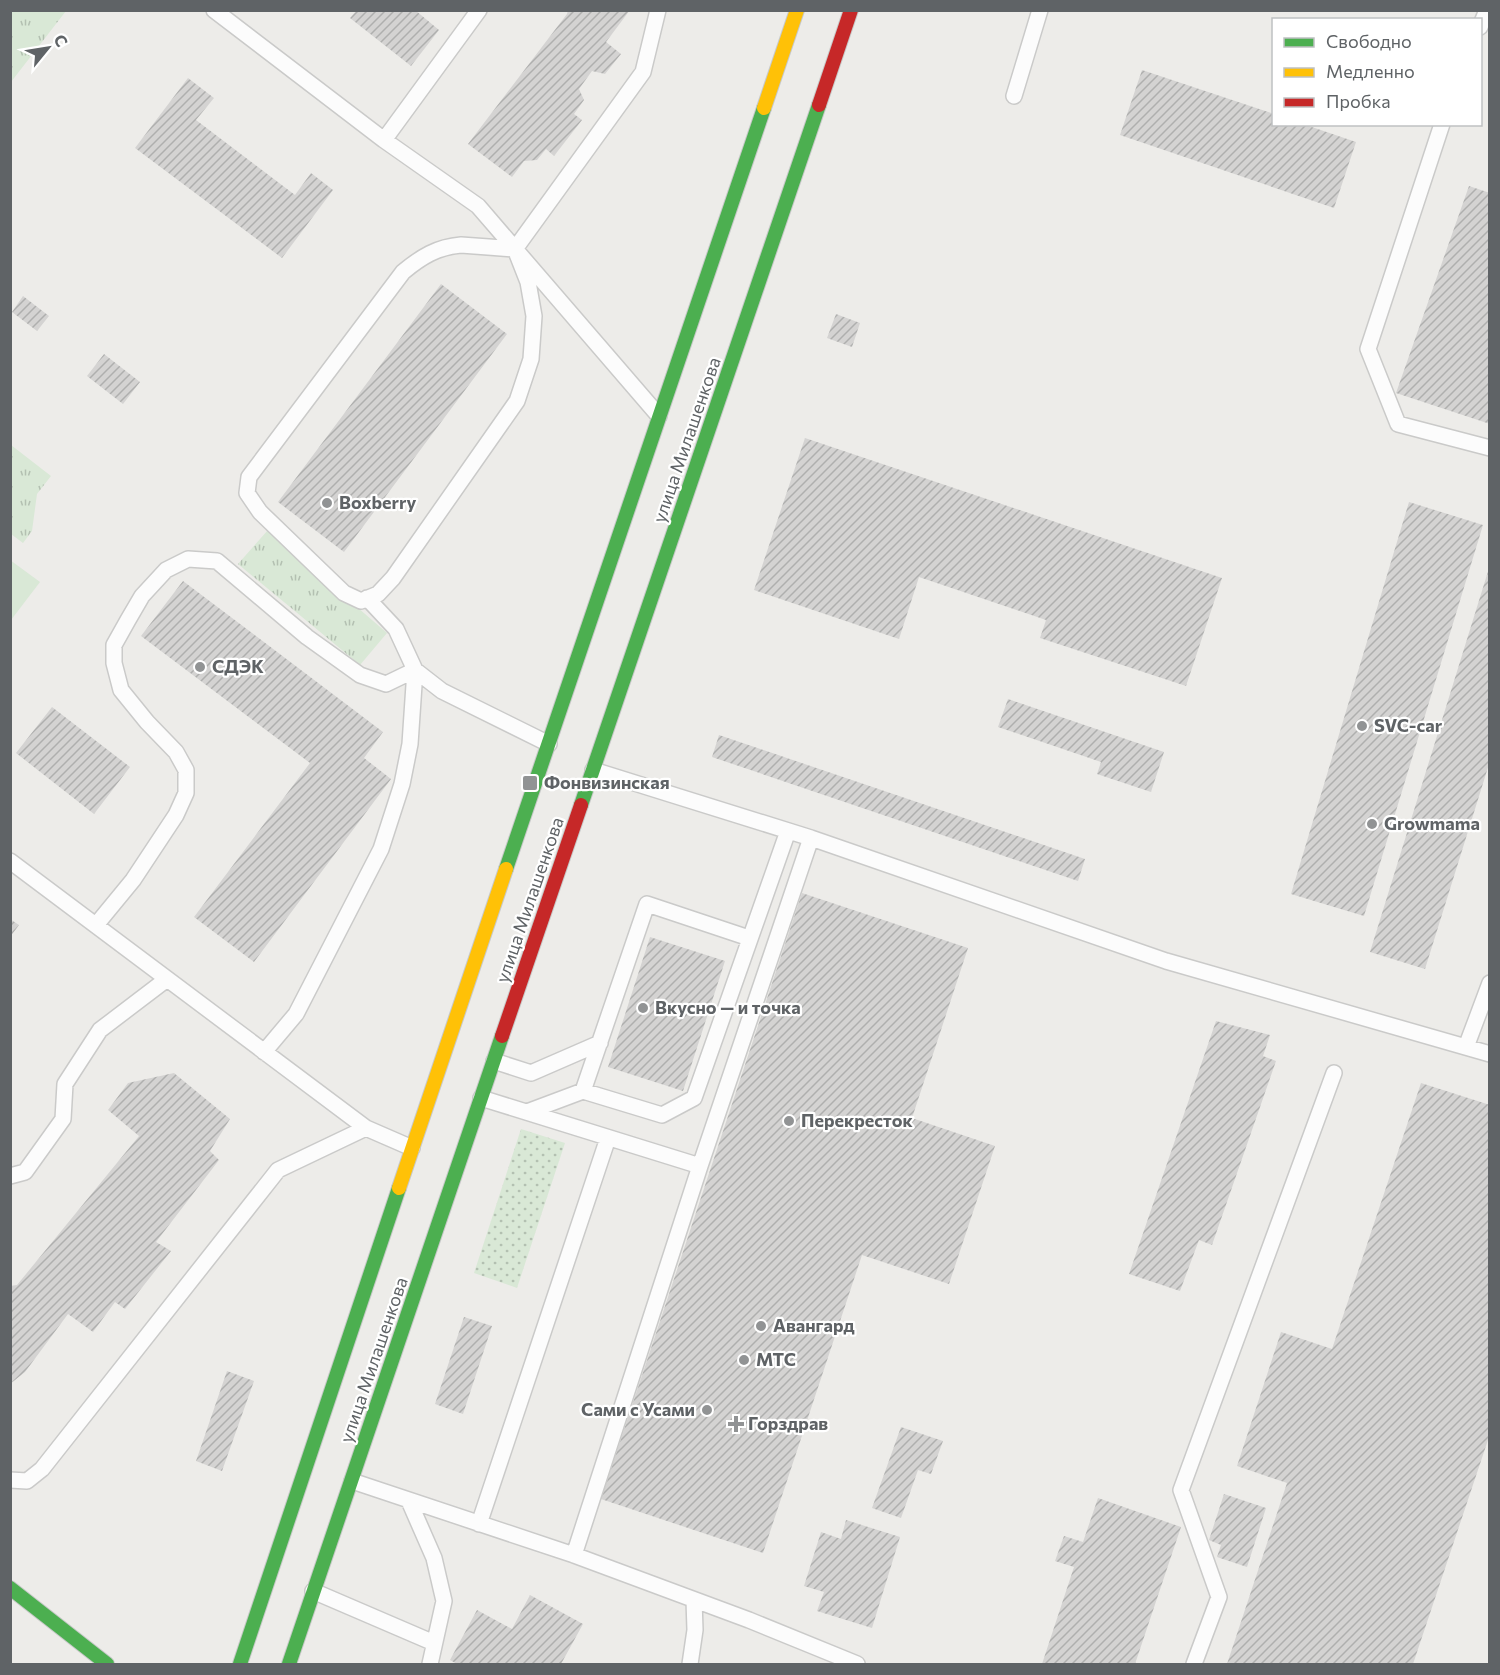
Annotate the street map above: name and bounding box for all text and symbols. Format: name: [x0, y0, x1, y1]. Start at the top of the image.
north arrow: [18, 18, 78, 78]
legend: [1272, 18, 1482, 126]
text: Свободно: [1326, 30, 1412, 52]
text: С: [50, 31, 72, 50]
text: Медленно: [1326, 60, 1415, 82]
text: Пробка: [1326, 90, 1391, 112]
street label: улица Милашенкова: [647, 354, 725, 525]
place label: Boxberry: [339, 491, 416, 513]
marker: Boxberry: [320, 496, 334, 510]
place label: СДЭК: [212, 655, 264, 677]
marker: СДЭК: [193, 660, 207, 674]
place label: SVC-car: [1374, 714, 1443, 736]
marker: SVC-car: [1355, 719, 1369, 733]
place label: Фонвизинская: [544, 771, 670, 793]
marker: Фонвизинская: [521, 774, 539, 792]
place label: Growmama: [1384, 812, 1480, 834]
street label: улица Милашенкова: [490, 814, 568, 985]
marker: Growmama: [1365, 817, 1379, 831]
place label: Вкусно — и точка: [655, 996, 801, 1018]
marker: Вкусно — и точка: [636, 1001, 650, 1015]
place label: Перекресток: [801, 1109, 913, 1131]
marker: Перекресток: [782, 1114, 796, 1128]
street label: улица Милашенкова: [334, 1274, 412, 1445]
place label: Авангард: [773, 1314, 855, 1336]
marker: Авангард: [754, 1319, 768, 1333]
place label: МТС: [756, 1348, 796, 1370]
marker: МТС: [737, 1353, 751, 1367]
place label: Сами с Усами: [581, 1398, 695, 1420]
marker: Сами с Усами: [700, 1403, 714, 1417]
place label: Горздрав: [748, 1412, 828, 1434]
marker: Горздрав: [729, 1417, 743, 1431]

